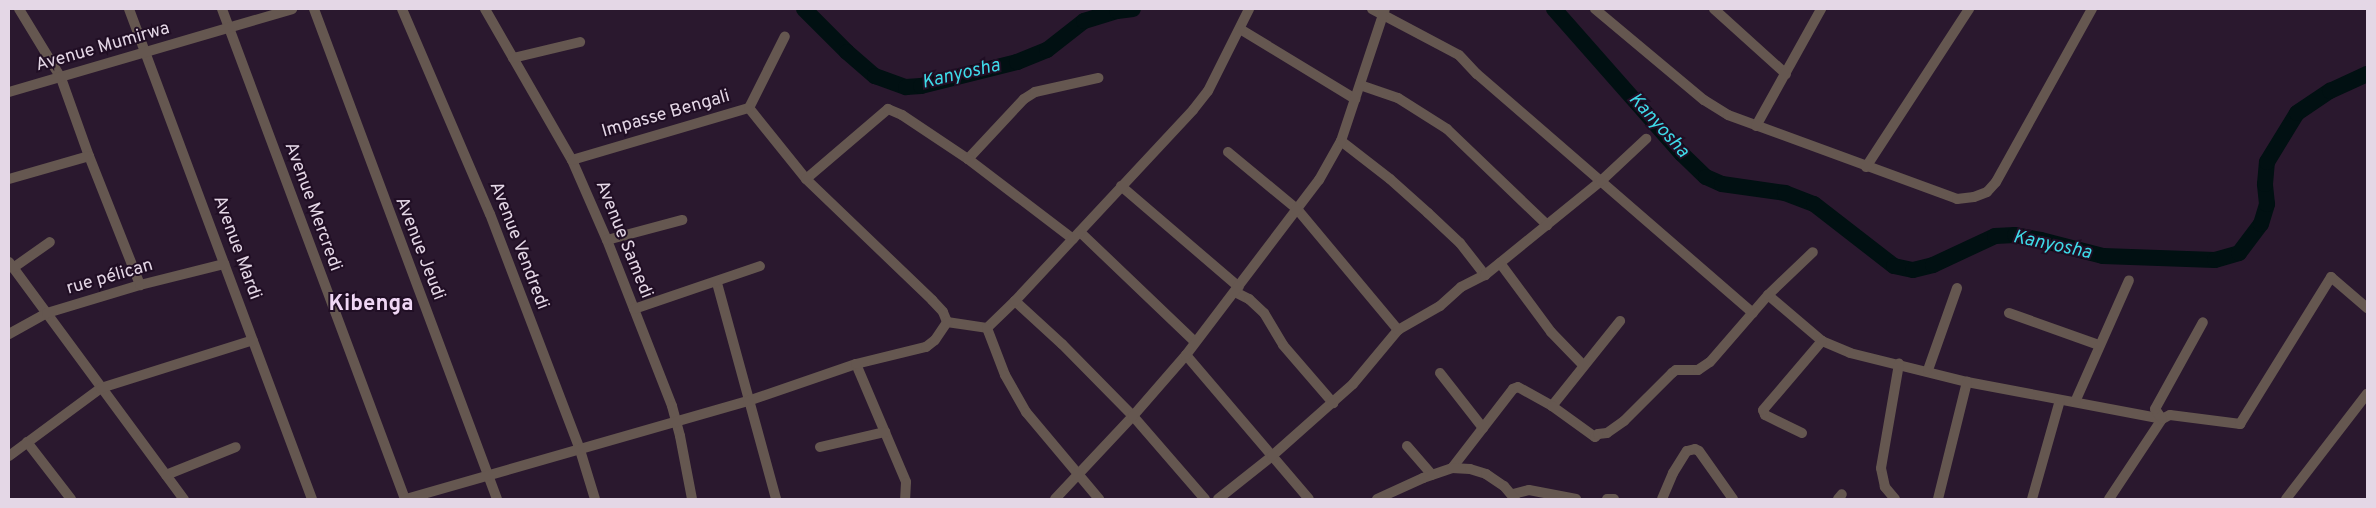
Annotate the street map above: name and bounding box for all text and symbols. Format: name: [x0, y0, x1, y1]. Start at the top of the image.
street label: Avenue Mumirwa: [34, 19, 172, 77]
water label: Kanyosha: [920, 55, 1002, 95]
street label: Impasse Bengali: [599, 86, 733, 144]
water label: Kanyosha: [1623, 89, 1693, 163]
street label: Avenue Mercredi: [279, 140, 345, 274]
street label: Avenue Samedi: [590, 178, 656, 302]
street label: Avenue Vendredi: [484, 179, 552, 313]
street label: Avenue Mardi: [207, 193, 265, 303]
street label: Avenue Jeudi: [389, 194, 449, 304]
water label: Kanyosha: [2011, 227, 2093, 265]
street label: rue pélican: [64, 255, 156, 301]
district label: Kibenga: [328, 292, 414, 318]

